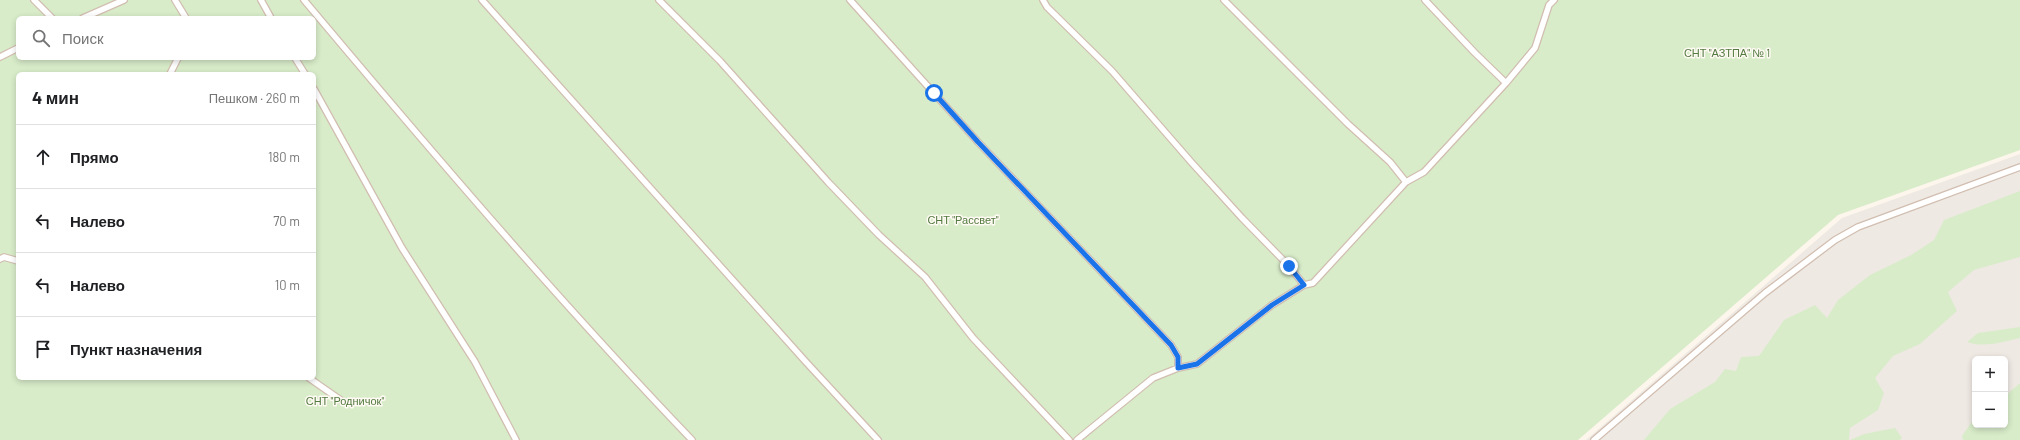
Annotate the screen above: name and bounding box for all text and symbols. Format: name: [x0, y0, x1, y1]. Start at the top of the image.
search box: [16, 16, 316, 60]
icon: search: [30, 27, 52, 49]
text: Поиск: [62, 29, 104, 47]
park label: СНТ "АЗТПА" № 1: [1684, 46, 1770, 59]
route start: [925, 84, 943, 102]
text: 4 мин: [32, 87, 79, 107]
text: Пешком · 260 m: [209, 90, 300, 106]
icon: ahead: [32, 146, 54, 168]
text: Прямо: [70, 148, 119, 166]
text: 180 m: [268, 149, 300, 165]
icon: left: [32, 210, 54, 232]
text: Налево: [70, 212, 125, 230]
text: 70 m: [273, 213, 300, 229]
park label: СНТ "Рассвет": [927, 213, 999, 226]
route end: [1280, 257, 1298, 275]
icon: left: [32, 274, 54, 296]
text: Налево: [70, 276, 125, 294]
text: 10 m: [275, 277, 300, 293]
icon: arrive: [32, 338, 54, 360]
text: Пункт назначения: [70, 340, 202, 358]
map controls: [1972, 356, 2008, 428]
button: +: [1972, 356, 2008, 392]
button: −: [1972, 392, 2008, 428]
park label: СНТ "Родничок": [306, 394, 384, 407]

